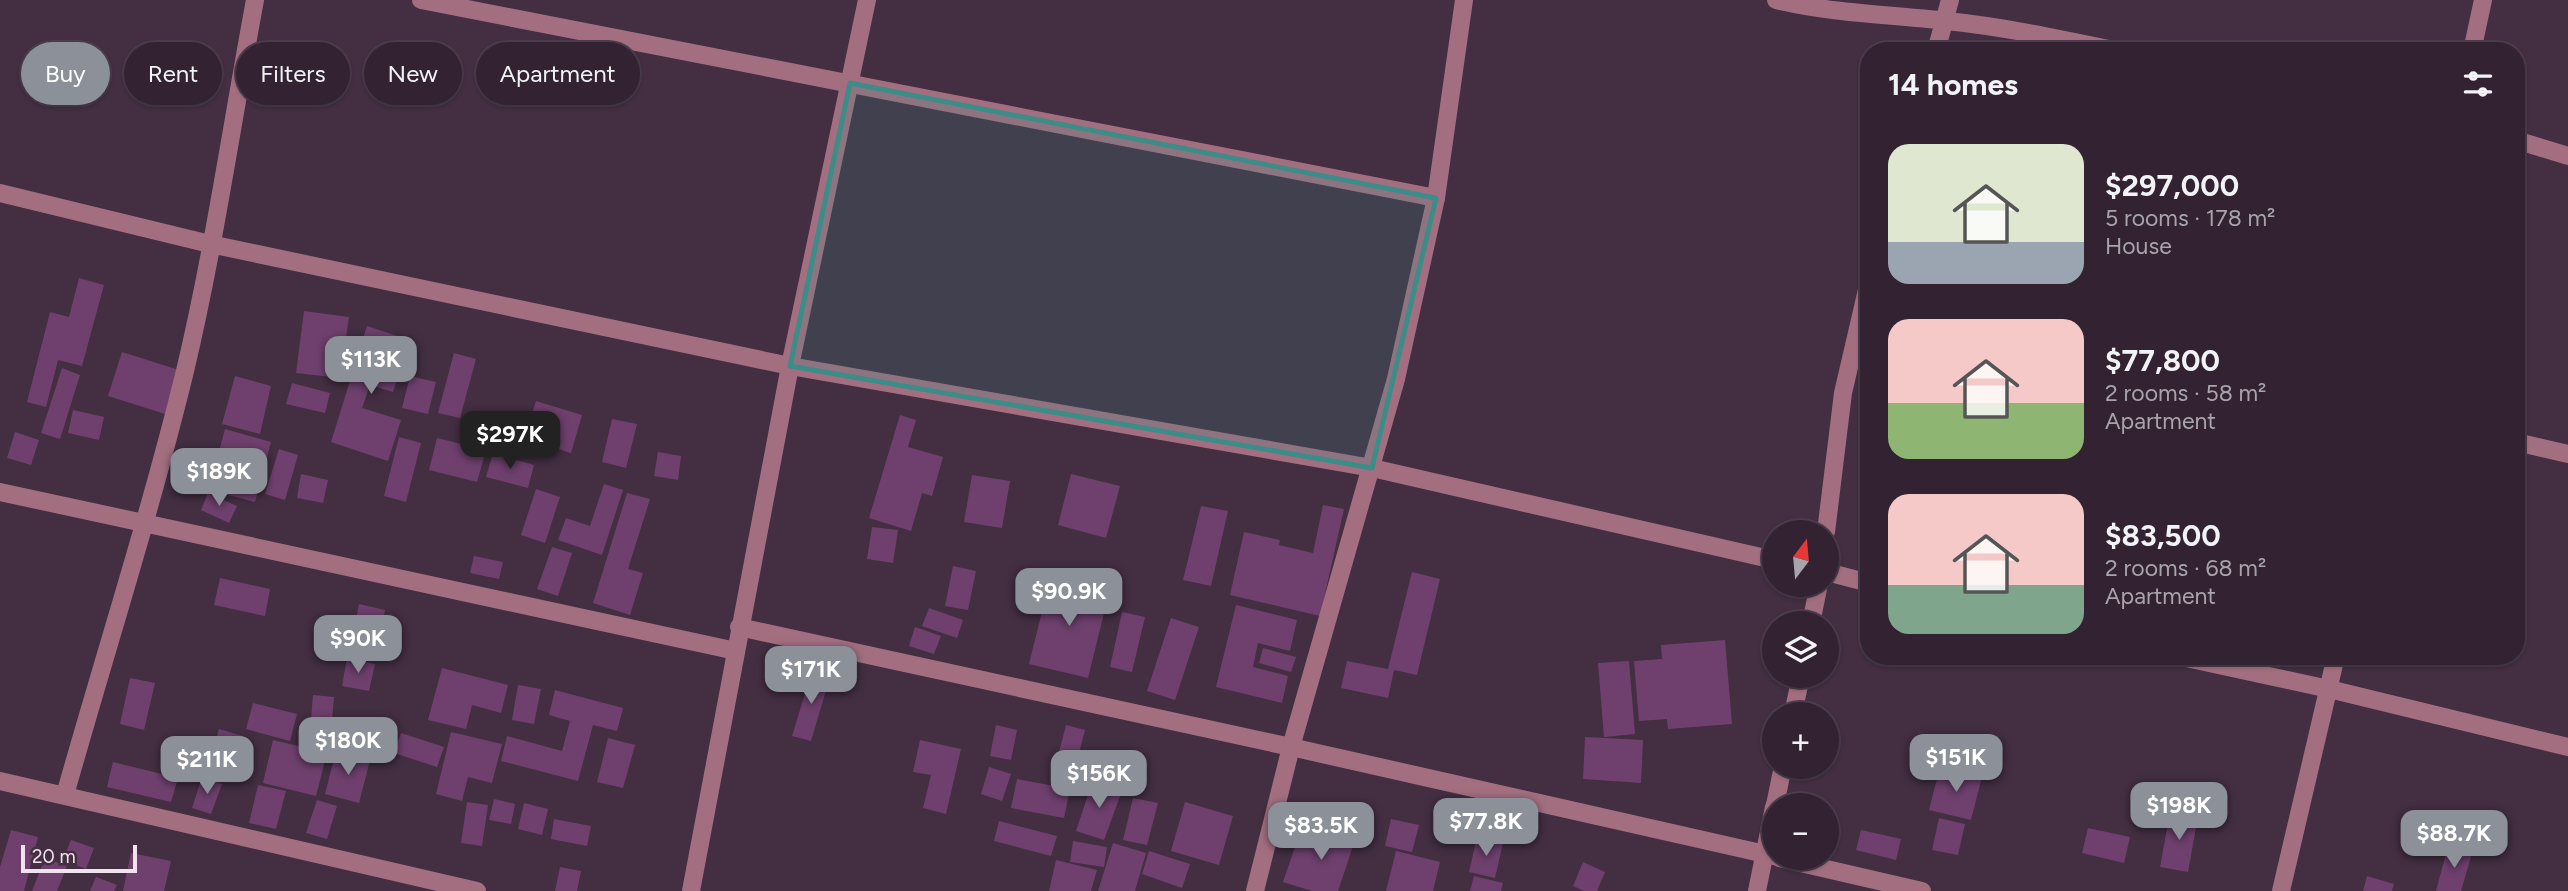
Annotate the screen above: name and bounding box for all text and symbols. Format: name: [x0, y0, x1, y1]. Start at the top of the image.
chip: Buy: [21, 42, 110, 105]
chip: Rent: [124, 42, 222, 105]
chip: Filters: [236, 42, 350, 105]
chip: New: [364, 42, 462, 105]
chip: Apartment: [476, 42, 640, 105]
icon: filters: [2459, 65, 2497, 103]
text: 14 homes: [1888, 66, 2018, 103]
text: $297,000: [2105, 167, 2239, 204]
icon: home: [1944, 172, 2028, 256]
text: 5 rooms · 178 m²: [2105, 204, 2275, 232]
text: House: [2105, 232, 2172, 260]
pin: $113K: [322, 336, 420, 396]
text: $77,800: [2105, 342, 2220, 379]
text: $113K: [341, 345, 401, 373]
icon: home: [1944, 347, 2028, 431]
text: 2 rooms · 58 m²: [2105, 379, 2266, 407]
text: Apartment: [2105, 407, 2216, 435]
pin: $297K: [461, 412, 559, 471]
text: $297K: [476, 420, 544, 448]
pin: $189K: [170, 448, 268, 508]
text: $189K: [186, 457, 252, 485]
text: $83,500: [2105, 517, 2221, 554]
north arrow: [1762, 520, 1839, 597]
map controls: [1762, 520, 1839, 870]
icon: home: [1944, 522, 2028, 606]
text: 2 rooms · 68 m²: [2105, 554, 2266, 582]
pin: $90.9K: [1012, 568, 1126, 628]
text: $90.9K: [1031, 577, 1107, 605]
text: Apartment: [2105, 582, 2216, 610]
button: layers: [1762, 611, 1839, 688]
pin: $90K: [317, 616, 399, 675]
text: $90K: [330, 624, 386, 652]
pin: $171K: [762, 646, 860, 706]
text: $171K: [781, 655, 841, 683]
button: +: [1762, 702, 1839, 779]
pin: $180K: [299, 718, 397, 777]
text: $180K: [315, 726, 381, 754]
pin: $151K: [1907, 734, 2005, 794]
pin: $211K: [158, 736, 256, 796]
text: $151K: [1926, 743, 1986, 771]
text: $211K: [177, 745, 237, 773]
pin: $156K: [1050, 750, 1148, 810]
text: $156K: [1067, 759, 1131, 787]
pin: $198K: [2130, 782, 2228, 842]
text: $198K: [2146, 791, 2212, 819]
button: −: [1762, 793, 1839, 870]
pin: $77.8K: [1429, 798, 1543, 858]
pin: $83.5K: [1264, 802, 1378, 862]
text: $77.8K: [1449, 807, 1523, 835]
pin: $88.7K: [2397, 810, 2511, 870]
text: $83.5K: [1284, 811, 1358, 839]
text: $88.7K: [2417, 819, 2491, 847]
scale bar: [21, 842, 136, 874]
text: 20 m: [32, 845, 76, 868]

